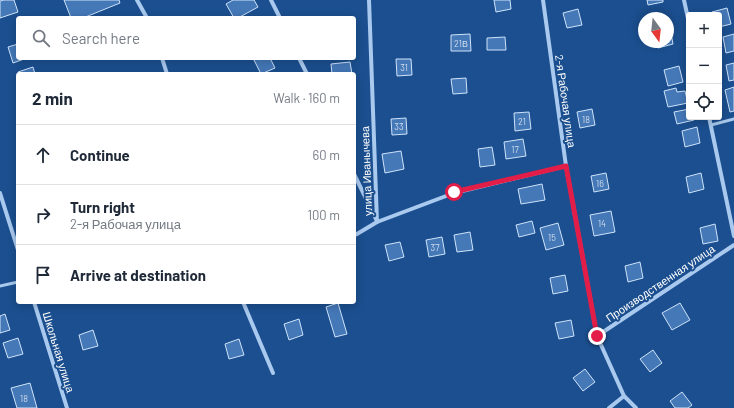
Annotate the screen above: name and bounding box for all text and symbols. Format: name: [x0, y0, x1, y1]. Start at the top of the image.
north arrow: [638, 12, 674, 48]
map controls: [686, 12, 722, 120]
button: +: [686, 12, 722, 48]
search box: [16, 16, 356, 60]
icon: search: [30, 27, 52, 49]
text: Search here: [62, 29, 140, 47]
house number: 21В: [454, 38, 468, 49]
button: −: [686, 48, 722, 84]
street label: 2-я Рабочая улица: [553, 54, 579, 149]
house number: 31: [400, 62, 408, 73]
button: locate: [686, 84, 722, 120]
text: 2 min: [32, 88, 73, 108]
text: Walk · 160 m: [273, 90, 340, 106]
house number: 18: [582, 114, 590, 125]
house number: 21: [518, 116, 526, 127]
house number: 33: [394, 121, 404, 132]
street label: улица Иванычева: [358, 125, 374, 216]
icon: ahead: [32, 144, 54, 166]
house number: 17: [511, 144, 519, 155]
text: Continue: [70, 146, 130, 164]
text: 60 m: [313, 147, 340, 163]
house number: 16: [596, 178, 604, 189]
route start: [445, 183, 463, 201]
text: Turn right: [70, 198, 135, 216]
icon: right: [32, 204, 54, 226]
text: 100 m: [307, 207, 340, 223]
text: 2-я Рабочая улица: [70, 216, 181, 232]
house number: 14: [598, 218, 606, 229]
house number: 15: [548, 232, 556, 243]
street label: Производственная улица: [603, 241, 718, 324]
house number: 37: [431, 242, 440, 253]
icon: arrive: [32, 264, 54, 286]
text: Arrive at destination: [70, 266, 206, 284]
street label: Школьная улица: [41, 310, 78, 395]
route end: [588, 327, 606, 345]
house number: 18: [20, 393, 28, 404]

